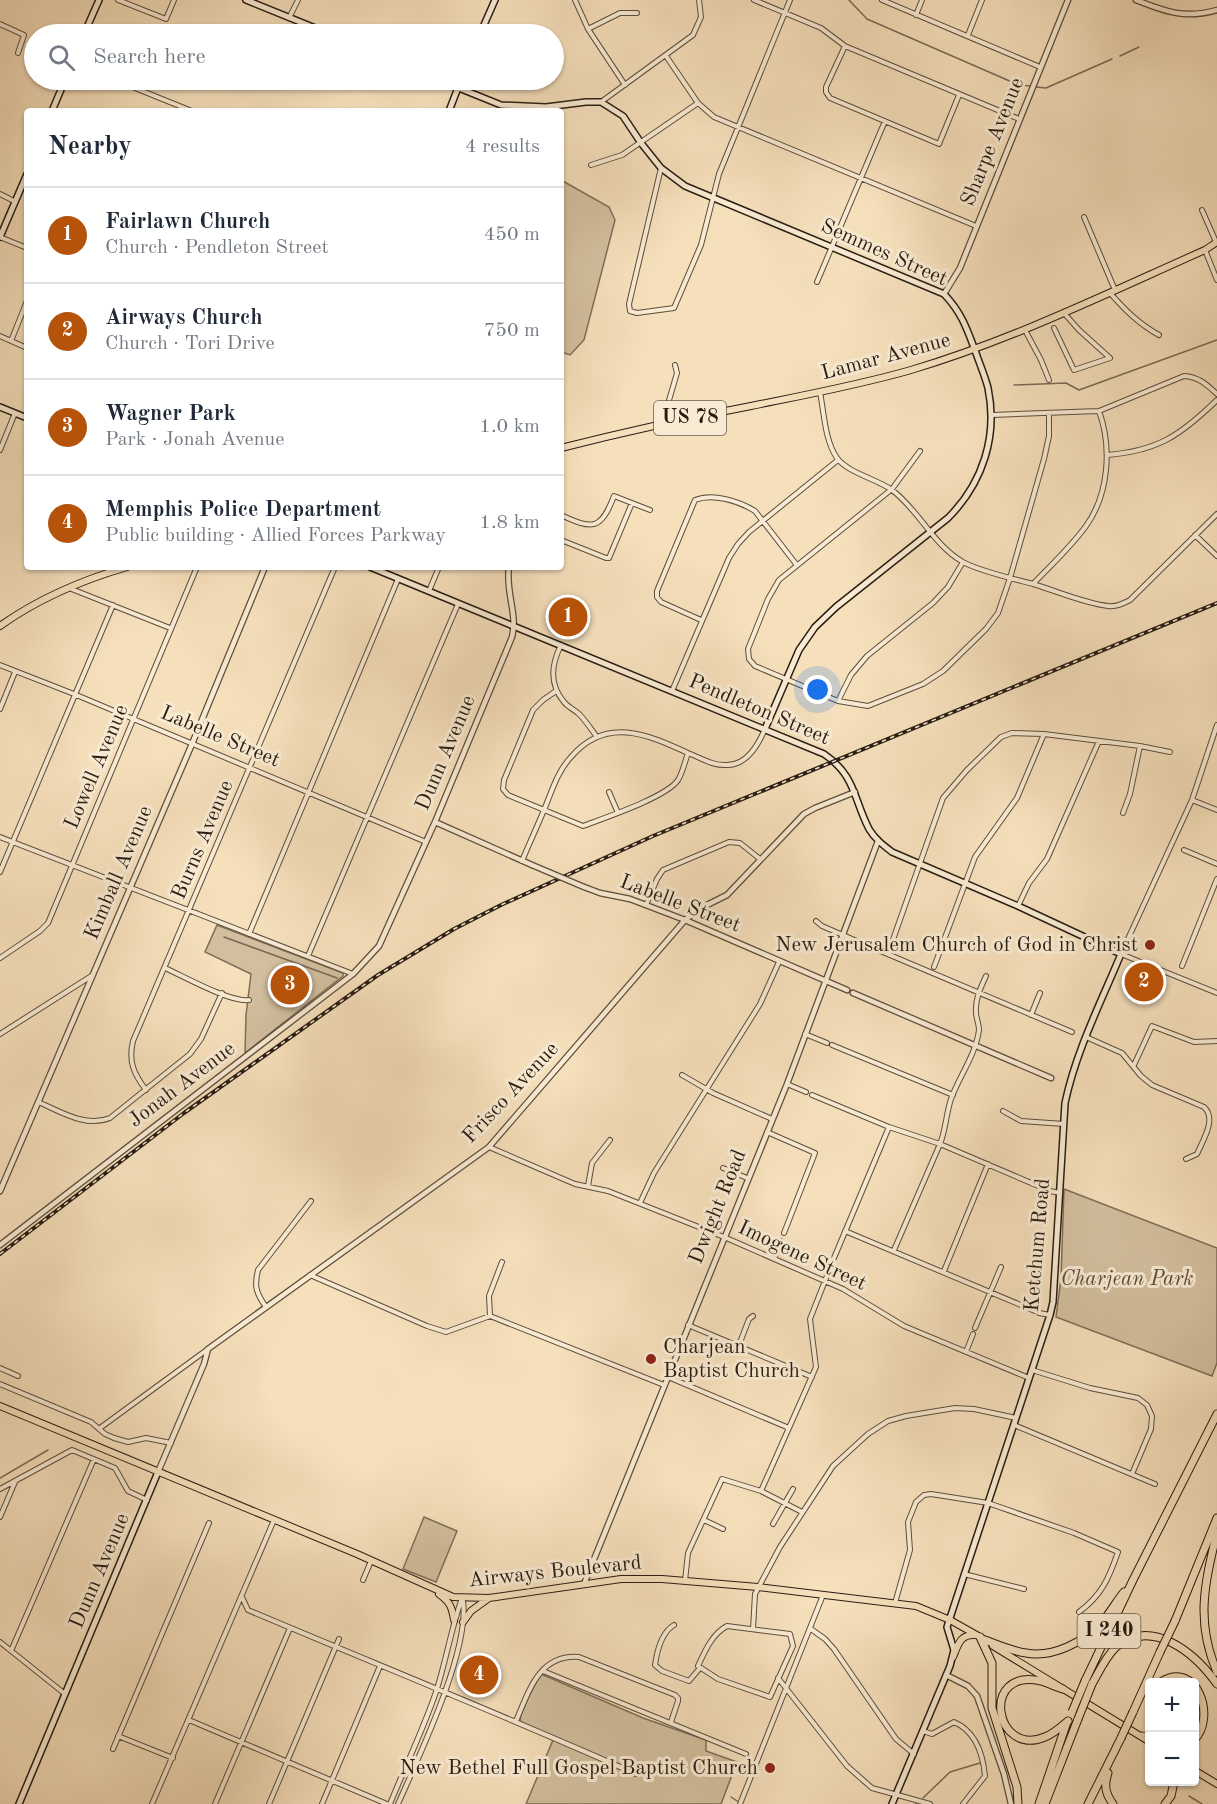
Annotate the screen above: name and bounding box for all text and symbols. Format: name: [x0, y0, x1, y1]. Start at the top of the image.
search box: [24, 24, 564, 90]
icon: search: [45, 41, 78, 74]
text: Search here: [93, 46, 206, 68]
street label: Sharpe Avenue: [958, 75, 1028, 209]
text: Nearby: [48, 134, 132, 160]
text: 4 results: [465, 137, 540, 157]
text: Fairlawn Church: [105, 211, 270, 233]
street label: Semmes Street: [817, 216, 951, 290]
text: 1: [62, 225, 73, 245]
text: 450 m: [484, 225, 540, 245]
text: Church · Pendleton Street: [105, 238, 328, 258]
text: Airways Church: [105, 307, 263, 329]
text: 2: [62, 321, 73, 341]
text: 750 m: [484, 321, 540, 341]
street label: Lamar Avenue: [819, 330, 953, 384]
text: Church · Tori Drive: [105, 334, 275, 354]
road number: US 78: [654, 401, 726, 435]
text: Wagner Park: [105, 403, 236, 425]
text: 3: [62, 417, 73, 437]
text: 1.0 km: [479, 417, 540, 437]
text: Park · Jonah Avenue: [105, 430, 284, 450]
text: Memphis Police Department: [105, 499, 381, 521]
text: 4: [62, 513, 73, 533]
text: 1.8 km: [479, 513, 540, 533]
text: Public building · Allied Forces Parkway: [105, 526, 446, 546]
pin: 1: [548, 594, 588, 640]
street label: Pendleton Street: [685, 671, 833, 749]
your location: [803, 675, 832, 704]
street label: Dunn Avenue: [412, 692, 480, 814]
street label: Lowell Avenue: [61, 702, 133, 832]
street label: Labelle Street: [157, 702, 283, 772]
street label: Burns Avenue: [168, 777, 238, 903]
street label: Kimball Avenue: [81, 803, 157, 943]
street label: Labelle Street: [617, 871, 743, 937]
place label: New Jerusalem Church of God in Christ: [775, 935, 1138, 956]
marker: New Jerusalem Church of God in Christ: [1143, 938, 1157, 952]
pin: 2: [1124, 960, 1164, 1004]
pin: 3: [270, 962, 310, 1008]
street label: Jonah Avenue: [125, 1038, 239, 1132]
street label: Frisco Avenue: [459, 1038, 563, 1148]
street label: Dwight Road: [686, 1147, 750, 1267]
street label: Ketchum Road: [1022, 1177, 1054, 1313]
street label: Imogene Street: [735, 1217, 869, 1295]
park label: Charjean Park: [1060, 1269, 1194, 1290]
place label: Charjean Baptist Church: [663, 1337, 800, 1382]
marker: Charjean Baptist Church: [644, 1352, 658, 1366]
street label: Dunn Avenue: [66, 1510, 134, 1632]
street label: Airways Boulevard: [467, 1552, 643, 1592]
road number: I 240: [1078, 1614, 1140, 1648]
pin: 4: [460, 1652, 498, 1698]
map controls: [1145, 1678, 1199, 1786]
button: +: [1145, 1678, 1199, 1732]
button: −: [1145, 1732, 1199, 1786]
place label: New Bethel Full Gospel Baptist Church: [399, 1758, 758, 1779]
marker: New Bethel Full Gospel Baptist Church: [763, 1761, 777, 1775]

